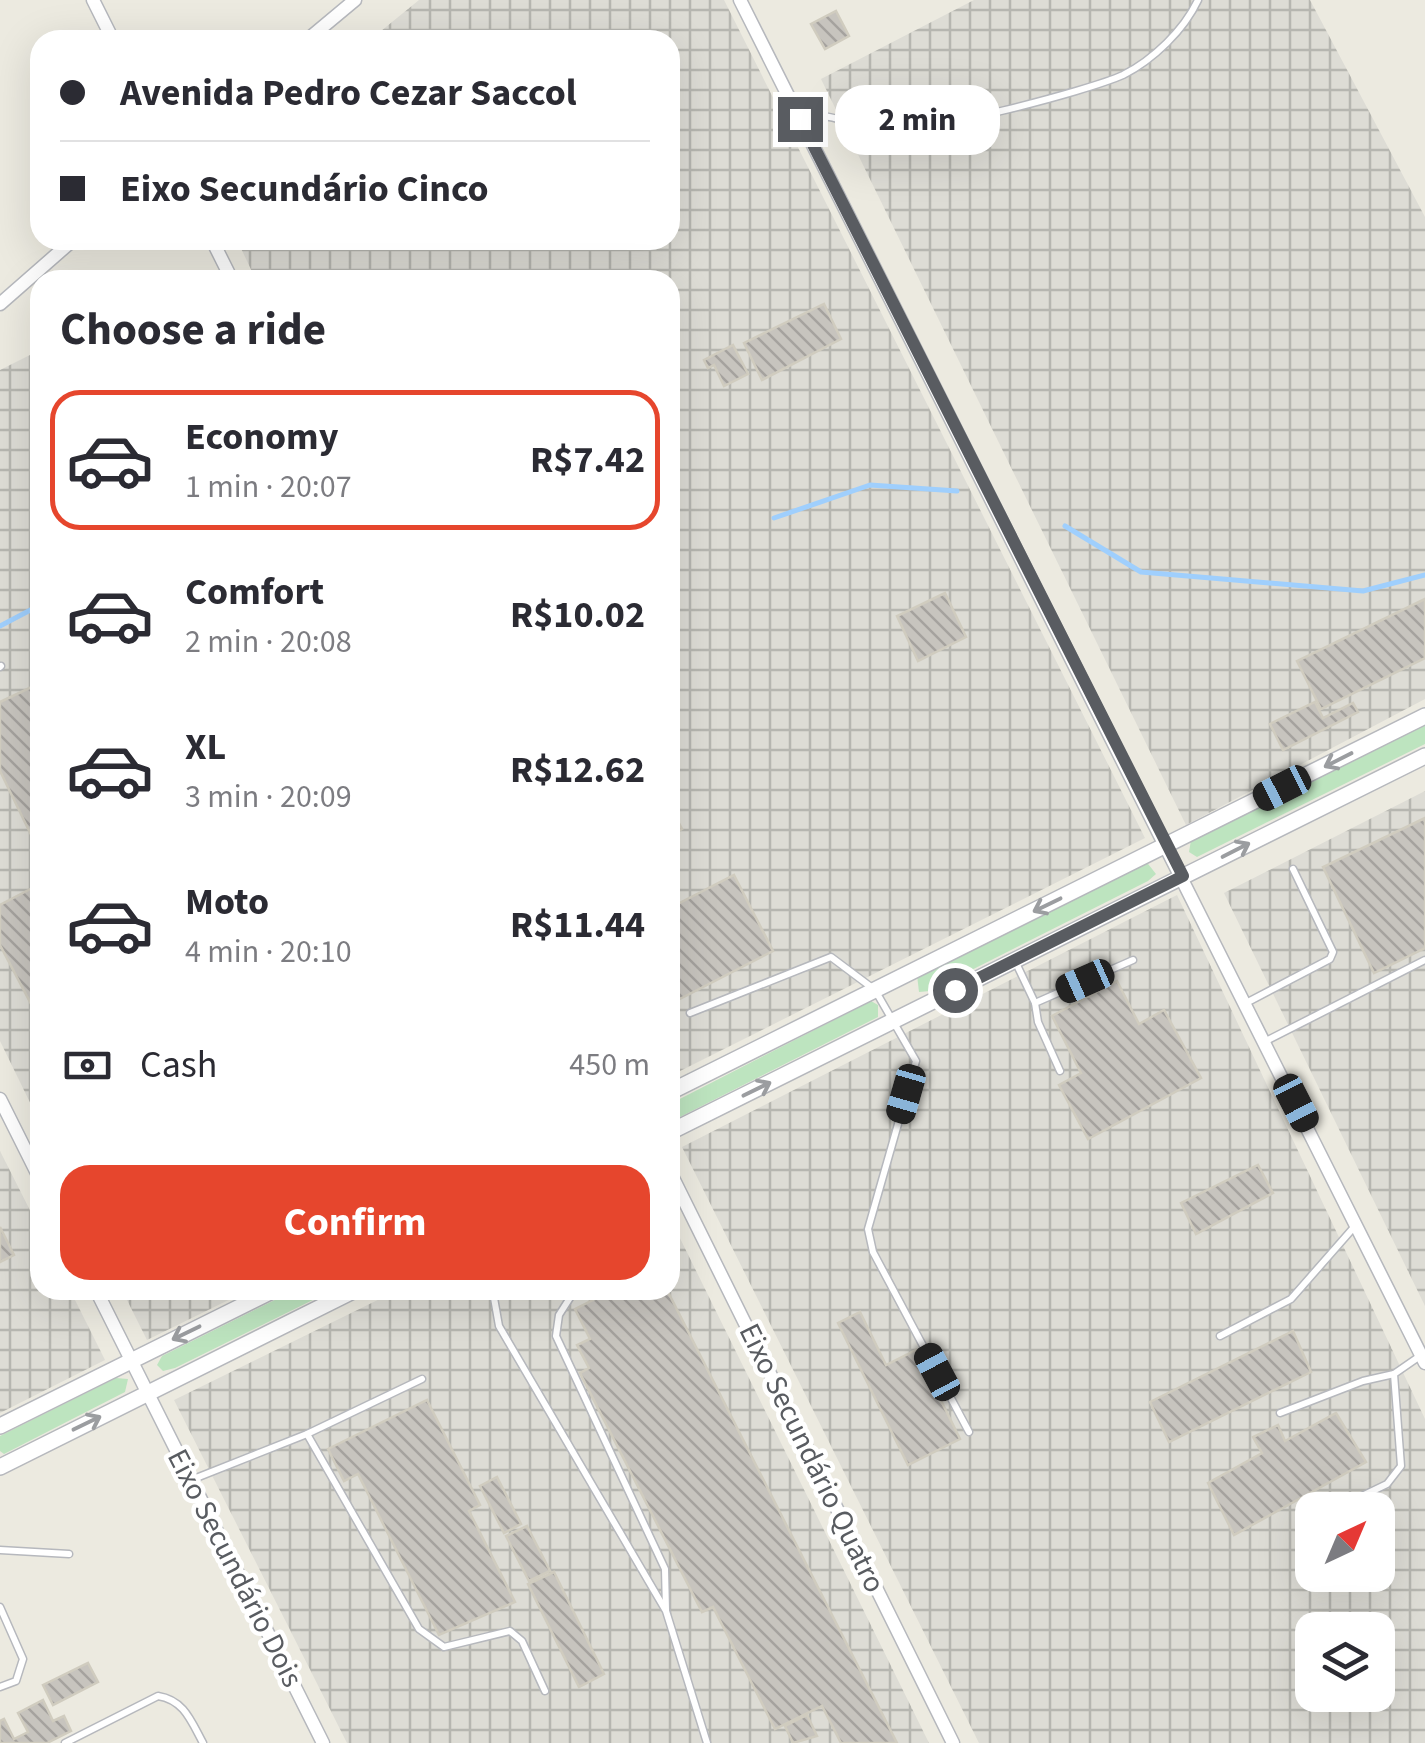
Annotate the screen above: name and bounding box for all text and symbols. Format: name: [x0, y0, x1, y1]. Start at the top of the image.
text: Avenida Pedro Cezar Saccol: [120, 66, 577, 120]
callout: 2 min: [835, 84, 1000, 154]
route end: [778, 97, 823, 142]
text: 2 min: [879, 97, 956, 143]
text: Eixo Secundário Cinco: [120, 162, 489, 216]
text: Choose a ride: [60, 298, 326, 362]
text: Economy: [185, 410, 338, 464]
icon: car: [65, 415, 155, 505]
text: R$7.42: [530, 433, 645, 487]
text: 1 min · 20:07: [185, 464, 352, 510]
text: Comfort: [185, 565, 324, 619]
icon: car: [65, 570, 155, 660]
text: R$10.02: [510, 588, 645, 642]
text: 2 min · 20:08: [185, 619, 352, 665]
text: XL: [185, 720, 226, 774]
icon: car: [65, 725, 155, 815]
text: R$12.62: [510, 743, 645, 797]
one-way arrow: [1323, 751, 1353, 770]
car: [1248, 761, 1316, 815]
text: 3 min · 20:09: [185, 774, 352, 820]
one-way arrow: [1221, 840, 1250, 859]
text: Moto: [185, 875, 269, 929]
icon: car: [65, 880, 155, 970]
one-way arrow: [1033, 896, 1063, 915]
text: R$11.44: [510, 898, 645, 952]
text: 4 min · 20:10: [185, 929, 352, 975]
car: [1051, 955, 1119, 1007]
route start: [933, 968, 978, 1013]
icon: cash: [60, 1038, 115, 1093]
text: Cash: [140, 1038, 217, 1092]
text: 450 m: [569, 1042, 650, 1088]
car: [883, 1061, 929, 1127]
car: [1269, 1069, 1323, 1137]
one-way arrow: [742, 1079, 772, 1098]
button: Confirm: [60, 1165, 650, 1280]
street label: Eixo Secundário Quatro: [728, 1316, 896, 1600]
one-way arrow: [172, 1325, 202, 1344]
car: [910, 1338, 964, 1406]
one-way arrow: [72, 1413, 102, 1432]
street label: Eixo Secundário Dois: [156, 1441, 314, 1695]
north arrow: [1295, 1492, 1395, 1592]
map controls: [1295, 1492, 1395, 1712]
button: layers: [1295, 1612, 1395, 1712]

